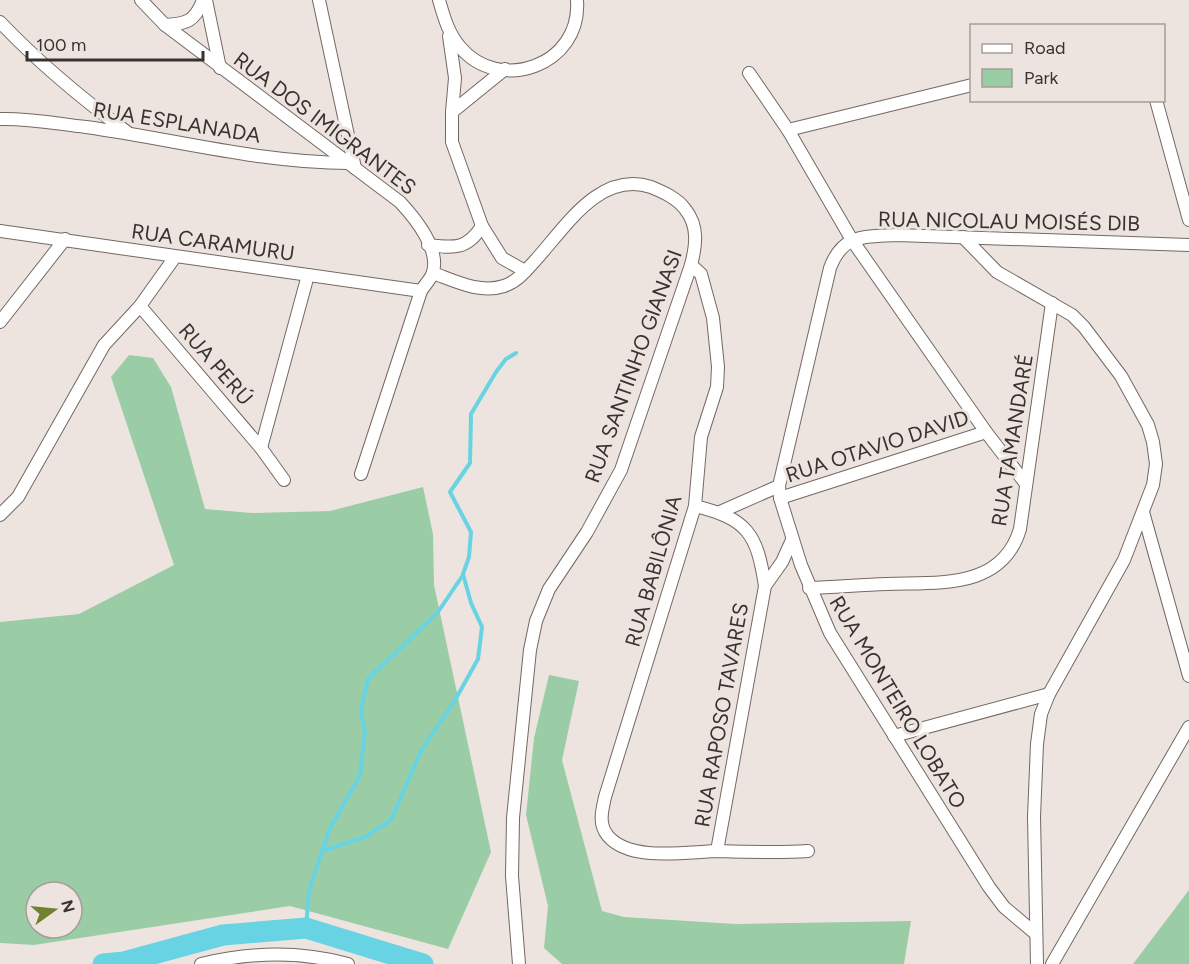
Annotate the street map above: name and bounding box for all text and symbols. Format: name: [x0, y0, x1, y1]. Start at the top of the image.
scale bar: [27, 24, 202, 62]
legend: [970, 24, 1165, 102]
text: 100 m: [36, 34, 86, 56]
text: Road: [1024, 37, 1065, 59]
street label: RUA DOS IMIGRANTES: [229, 46, 421, 200]
text: Park: [1024, 67, 1059, 89]
street label: RUA ESPLANADA: [92, 96, 262, 148]
street label: RUA NICOLAU MOISÉS DIB: [878, 206, 1140, 236]
street label: RUA CARAMURU: [130, 218, 296, 266]
street label: RUA SANTINHO GIANASI: [579, 246, 687, 486]
street label: RUA PERÚ: [174, 318, 258, 410]
street label: RUA TAMANDARÉ: [986, 352, 1038, 528]
street label: RUA OTAVIO DAVID: [782, 405, 972, 487]
street label: RUA BABILÔNIA: [619, 492, 687, 650]
street label: RUA MONTEIRO LOBATO: [825, 591, 971, 813]
street label: RUA RAPOSO TAVARES: [689, 601, 753, 829]
north arrow: [24, 880, 84, 940]
text: N: [57, 898, 79, 915]

